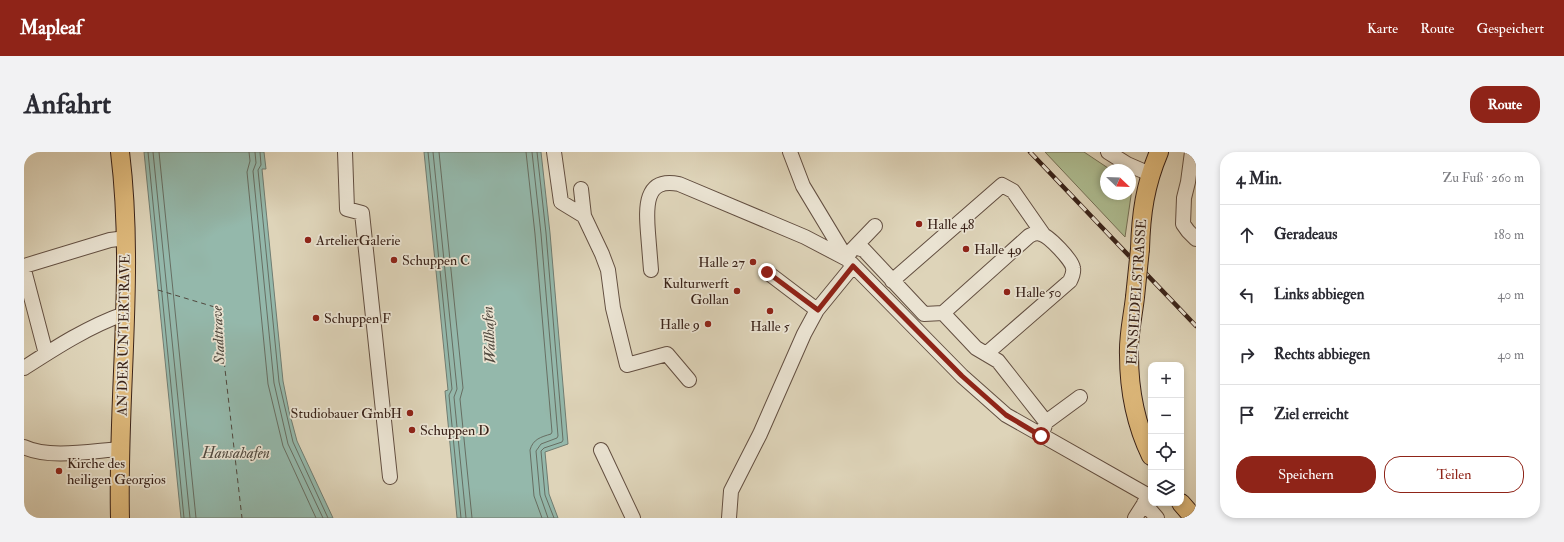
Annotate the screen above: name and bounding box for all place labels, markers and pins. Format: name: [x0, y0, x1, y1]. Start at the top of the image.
place label: Halle 48: [927, 216, 975, 233]
marker: Halle 48: [914, 219, 924, 229]
place label: ArtelierGalerie: [315, 232, 401, 249]
marker: ArtelierGalerie: [303, 235, 313, 245]
place label: Halle 49: [974, 241, 1022, 258]
marker: Halle 49: [961, 244, 971, 254]
place label: Schuppen C: [402, 252, 470, 270]
place label: Halle 27: [698, 254, 746, 271]
marker: Schuppen C: [389, 255, 399, 265]
marker: Halle 27: [748, 257, 758, 267]
place label: Kulturwerft Gollan: [663, 275, 729, 308]
place label: Halle 50: [1015, 284, 1061, 301]
marker: Kulturwerft Gollan: [732, 286, 742, 296]
marker: Halle 50: [1002, 287, 1012, 297]
marker: Halle 5: [765, 306, 775, 316]
place label: Schuppen F: [324, 310, 391, 328]
marker: Schuppen F: [311, 313, 321, 323]
place label: Halle 9: [660, 316, 700, 333]
place label: Halle 5: [750, 318, 790, 335]
marker: Halle 9: [703, 319, 713, 329]
place label: Studiobauer GmbH: [291, 405, 402, 422]
marker: Studiobauer GmbH: [405, 408, 415, 418]
place label: Schuppen D: [420, 422, 490, 440]
marker: Schuppen D: [407, 425, 417, 435]
place label: Kirche des heiligen Georgios: [67, 455, 166, 488]
marker: Kirche des heiligen Georgios: [54, 466, 64, 476]

